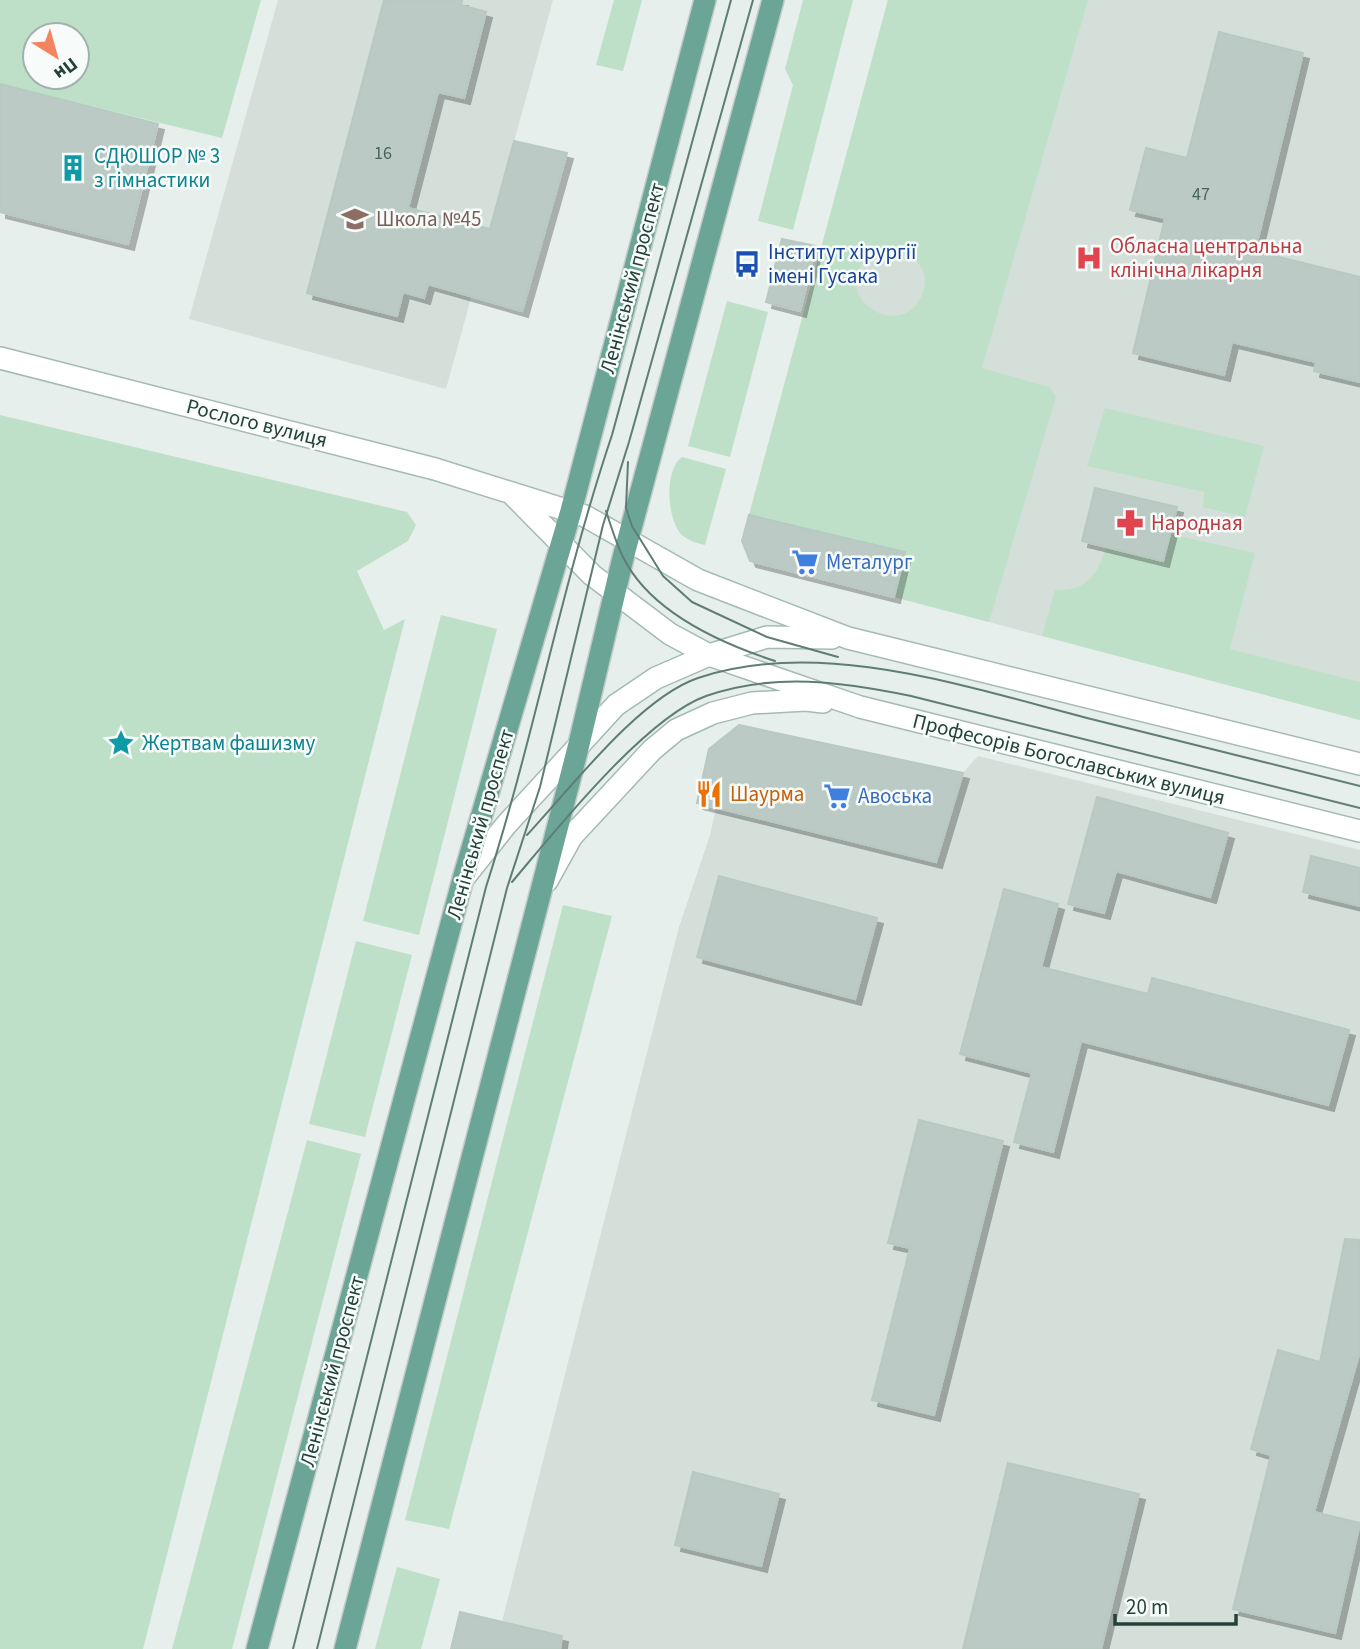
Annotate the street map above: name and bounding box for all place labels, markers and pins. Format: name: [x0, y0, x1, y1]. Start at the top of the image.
place label: СДЮШОР № 3 з гімнастики: [94, 141, 220, 195]
building icon: СДЮШОР № 3 з гімнастики: [58, 153, 88, 183]
school or university icon: Школа №45: [340, 204, 370, 234]
place label: Школа №45: [376, 204, 481, 234]
place label: Обласна центральна клінічна лікарня: [1110, 231, 1302, 285]
place label: Інститут хірургії імені Гусака: [768, 237, 917, 291]
hospital icon: Обласна центральна клінічна лікарня: [1074, 243, 1104, 273]
bus stop icon: Інститут хірургії імені Гусака: [732, 249, 762, 279]
pharmacy icon: Народная: [1115, 508, 1145, 538]
place label: Народная: [1151, 508, 1243, 538]
supermarket icon: Металург: [790, 547, 820, 577]
place label: Металург: [826, 547, 913, 577]
place icon: Жертвам фашизму: [106, 728, 136, 758]
place label: Жертвам фашизму: [142, 728, 316, 758]
restaurant icon: Шаурма: [694, 779, 724, 809]
place label: Шаурма: [730, 779, 804, 809]
supermarket icon: Авоська: [822, 781, 852, 811]
place label: Авоська: [858, 781, 932, 811]

